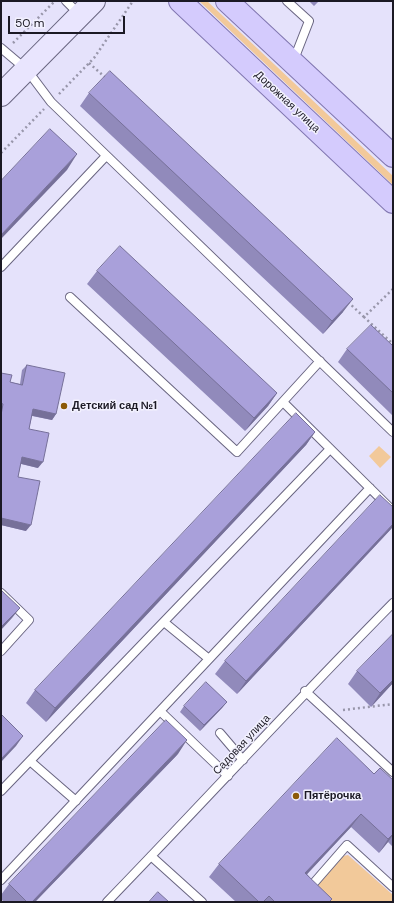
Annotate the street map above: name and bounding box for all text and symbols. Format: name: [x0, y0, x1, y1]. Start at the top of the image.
scale bar: [10, 8, 127, 34]
text: 50 m: [15, 15, 44, 31]
street label: Дорожная улица: [252, 68, 322, 136]
place label: Детский сад №1: [72, 399, 157, 413]
marker: Детский сад №1: [59, 401, 69, 411]
street label: Садовая улица: [211, 712, 273, 778]
place label: Пятёрочка: [304, 789, 361, 803]
marker: Пятёрочка: [291, 791, 301, 801]

